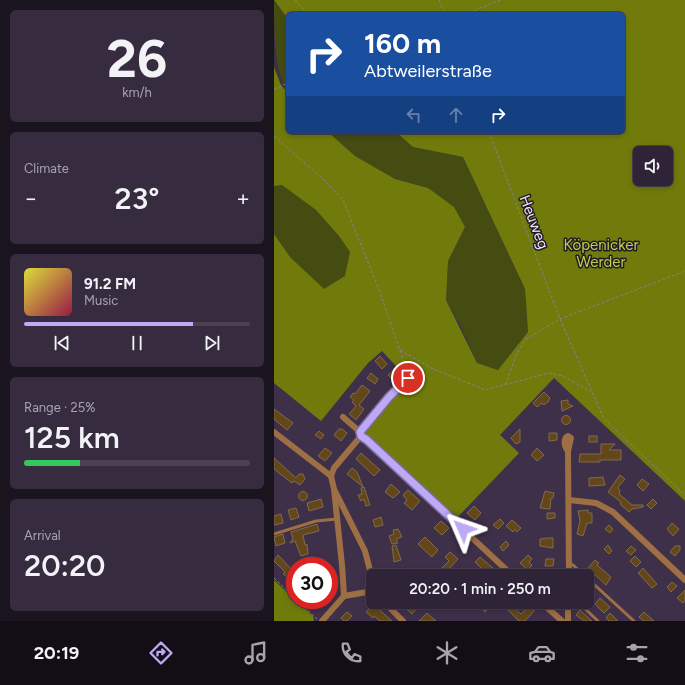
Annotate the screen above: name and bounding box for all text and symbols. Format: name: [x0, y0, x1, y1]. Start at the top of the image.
text: 160 m: [364, 26, 441, 60]
text: 26: [107, 28, 167, 90]
icon: right: [298, 28, 350, 80]
text: Abtweilerstraße: [364, 60, 492, 82]
text: km/h: [122, 85, 152, 100]
icon: left: [403, 104, 425, 126]
icon: ahead: [445, 104, 467, 126]
icon: right: [487, 104, 509, 126]
map controls: [633, 146, 673, 186]
button: sound: [633, 146, 673, 186]
text: Climate: [24, 161, 69, 176]
text: 23°: [115, 180, 159, 217]
text: −: [24, 185, 38, 212]
text: +: [236, 185, 250, 212]
street label: Heuweg: [515, 192, 553, 252]
park label: Köpenicker Werder: [563, 236, 639, 271]
text: 91.2 FM: [84, 275, 136, 293]
text: Music: [84, 293, 118, 308]
icon: previous: [51, 332, 73, 354]
icon: pause: [126, 332, 148, 354]
icon: next: [201, 332, 223, 354]
pin: [391, 361, 425, 395]
icon: arrive: [397, 367, 419, 389]
text: Range · 25%: [24, 400, 95, 415]
text: 125 km: [24, 419, 120, 456]
position arrow: [442, 508, 484, 550]
text: Arrival: [24, 528, 61, 543]
text: 20:20: [24, 547, 105, 584]
speed limit sign: 30: [286, 557, 338, 609]
text: 20:20 · 1 min · 250 m: [409, 580, 551, 598]
icon: directions: [147, 639, 175, 667]
icon: music: [242, 639, 270, 667]
icon: phone: [337, 639, 365, 667]
icon: climate: [433, 639, 461, 667]
icon: car: [528, 639, 556, 667]
icon: filters: [623, 639, 651, 667]
text: 20:19: [34, 642, 79, 664]

